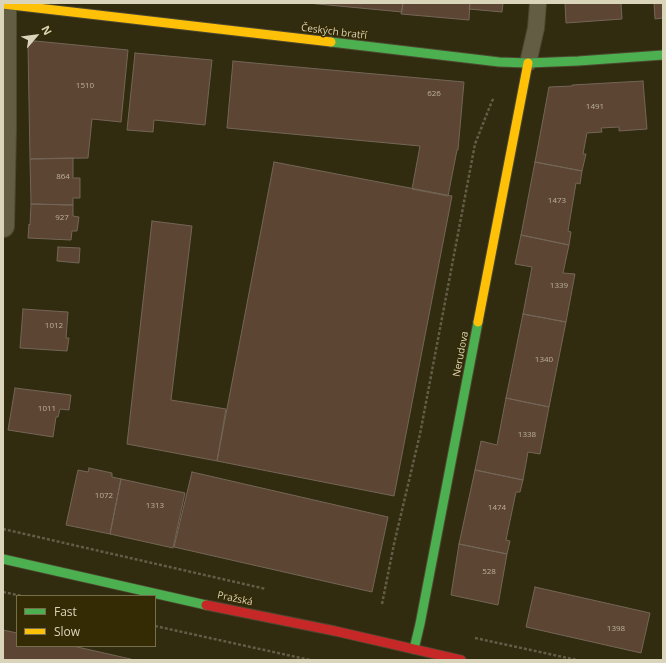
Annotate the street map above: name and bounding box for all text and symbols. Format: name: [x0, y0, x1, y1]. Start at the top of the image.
north arrow: [16, 16, 56, 56]
street label: Českých bratří: [300, 22, 368, 42]
text: N: [38, 23, 56, 38]
house number: 1510: [76, 81, 94, 91]
house number: 626: [427, 89, 441, 99]
house number: 1491: [586, 102, 604, 112]
house number: 864: [56, 172, 70, 182]
house number: 1473: [548, 196, 566, 206]
house number: 927: [55, 213, 69, 223]
house number: 1339: [550, 281, 568, 291]
house number: 1012: [45, 321, 63, 331]
street label: Nerudova: [451, 330, 471, 378]
house number: 1340: [535, 355, 553, 365]
house number: 1011: [38, 404, 56, 414]
house number: 1338: [518, 430, 536, 440]
house number: 1072: [95, 491, 113, 501]
house number: 1313: [146, 501, 164, 511]
house number: 1474: [488, 503, 506, 513]
house number: 528: [482, 567, 496, 577]
street label: Pražská: [216, 589, 254, 609]
legend: [16, 595, 156, 647]
text: Fast: [54, 603, 77, 620]
text: Slow: [54, 623, 80, 640]
house number: 1398: [607, 624, 625, 634]

